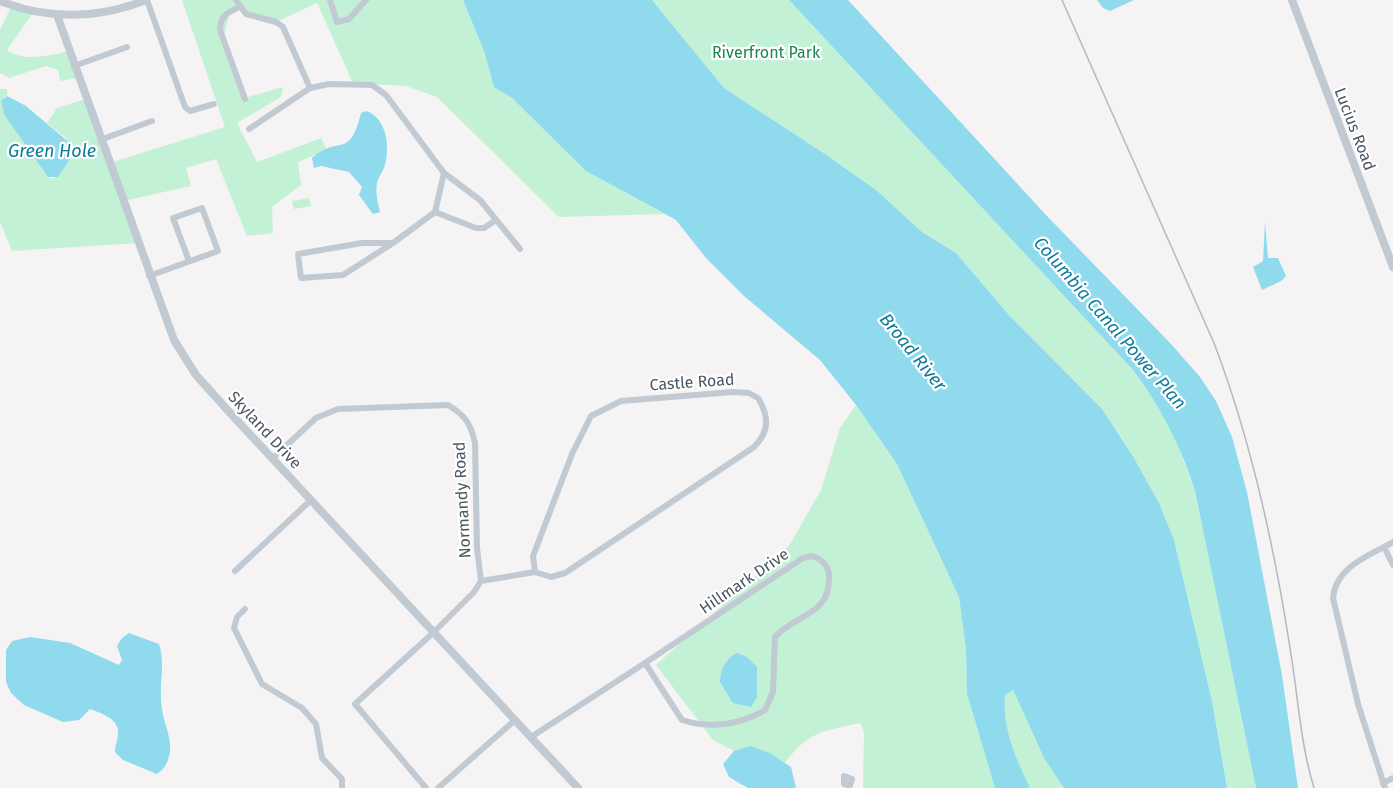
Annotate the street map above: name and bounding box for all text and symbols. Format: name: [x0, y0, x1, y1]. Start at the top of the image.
park label: Riverfront Park: [712, 43, 821, 62]
street label: Lucius Road: [1331, 85, 1379, 173]
water label: Green Hole: [8, 140, 96, 162]
water label: Columbia Canal Power Plan: [1029, 232, 1191, 414]
water label: Broad River: [875, 309, 952, 396]
street label: Castle Road: [649, 370, 735, 394]
street label: Skyland Drive: [224, 387, 306, 473]
street label: Normandy Road: [449, 441, 475, 559]
street label: Hillmark Drive: [696, 544, 792, 618]

